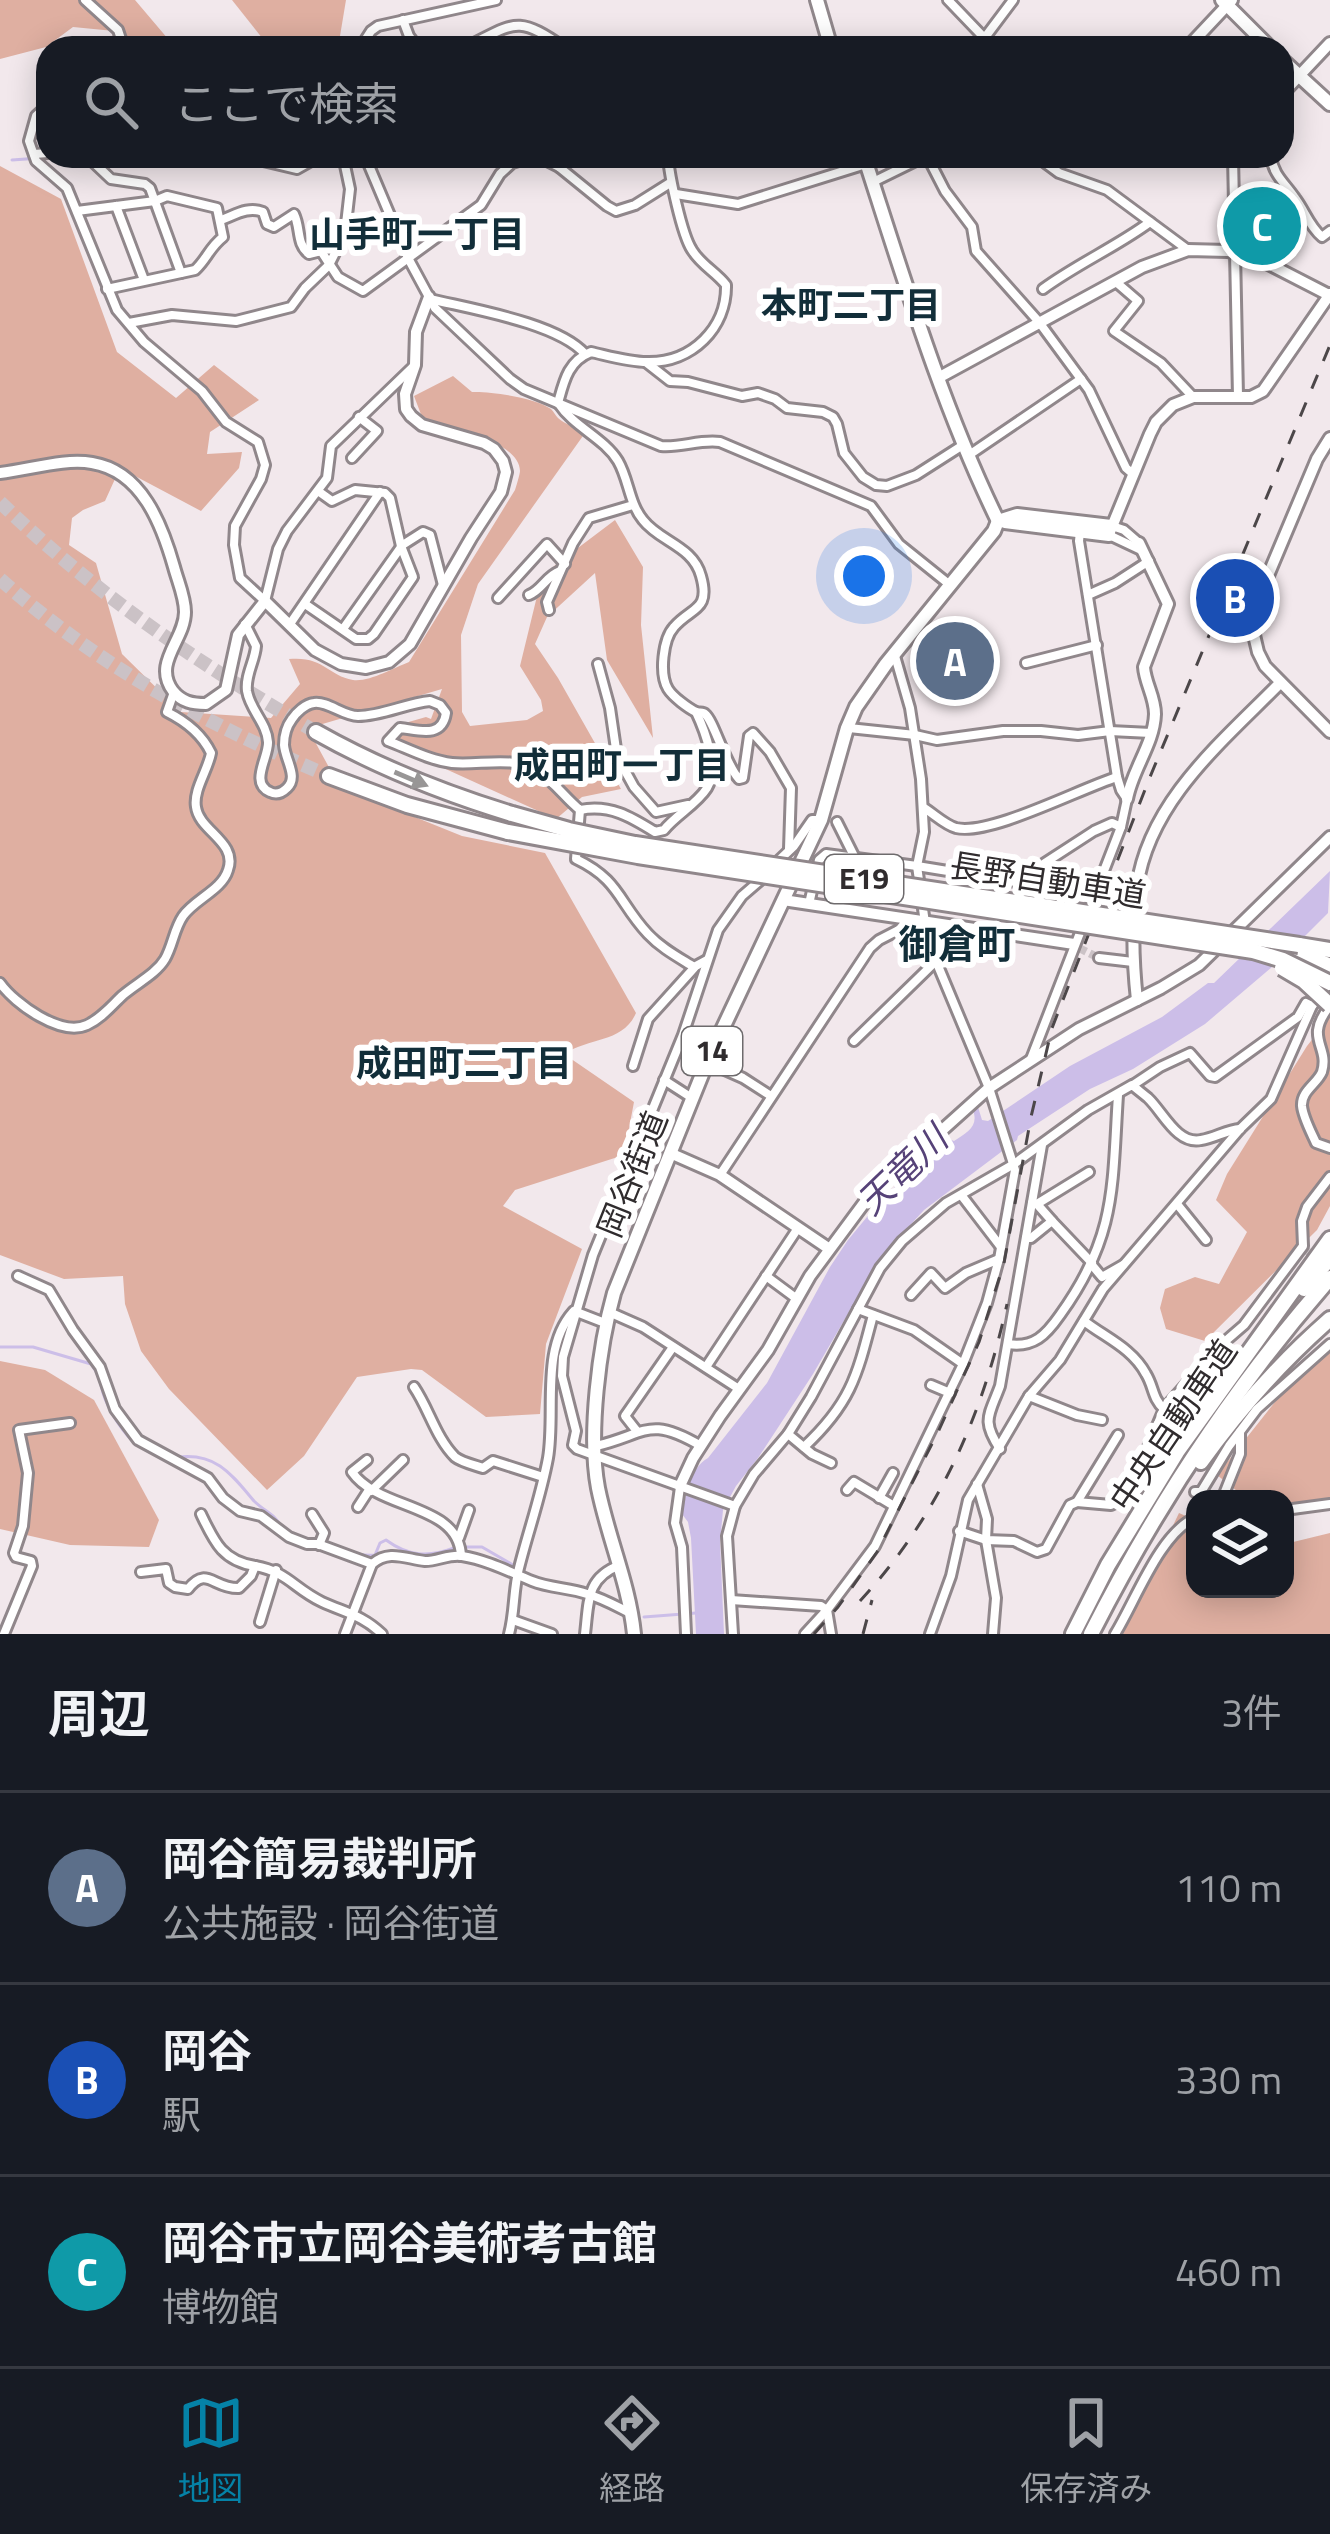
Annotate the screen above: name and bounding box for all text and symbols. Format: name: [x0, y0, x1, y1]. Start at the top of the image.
search box: [36, 36, 1294, 168]
icon: search: [78, 69, 144, 135]
text: ここで検索: [174, 69, 399, 137]
pin: C: [1223, 181, 1301, 271]
district label: 山手町一丁目: [309, 206, 525, 261]
district label: 本町二丁目: [761, 277, 941, 332]
your location: [834, 546, 894, 606]
pin: B: [1196, 553, 1274, 643]
pin: A: [916, 616, 994, 706]
district label: 成田町一丁目: [514, 737, 730, 792]
one-way arrow: [394, 770, 430, 789]
street label: 長野自動車道: [946, 840, 1150, 920]
road number: E19: [825, 855, 903, 903]
district label: 御倉町: [898, 914, 1016, 973]
road number: 14: [682, 1027, 742, 1075]
district label: 成田町二丁目: [356, 1035, 572, 1090]
street label: 岡谷街道: [584, 1103, 680, 1245]
water label: 天竜川: [844, 1110, 962, 1227]
street label: 中央自動車道: [1097, 1329, 1249, 1521]
map controls: [1186, 1490, 1294, 1598]
button: layers: [1186, 1490, 1294, 1598]
text: 周辺: [48, 1674, 150, 1752]
text: 3件: [1221, 1683, 1282, 1742]
text: 岡谷簡易裁判所: [162, 1824, 477, 1892]
text: A: [75, 1858, 99, 1917]
text: 110 m: [1175, 1858, 1282, 1917]
text: 公共施設 · 岡谷街道: [162, 1893, 500, 1952]
text: 岡谷: [162, 2016, 252, 2084]
text: B: [75, 2050, 99, 2109]
text: 330 m: [1175, 2050, 1282, 2109]
text: 駅: [162, 2085, 201, 2144]
text: 岡谷市立岡谷美術考古館: [162, 2208, 657, 2276]
text: C: [76, 2242, 98, 2301]
text: 460 m: [1175, 2242, 1282, 2301]
text: 博物館: [162, 2277, 279, 2336]
tab: 地図: [178, 2390, 244, 2513]
tab: 経路: [599, 2390, 665, 2513]
tab: 保存済み: [1020, 2390, 1152, 2513]

